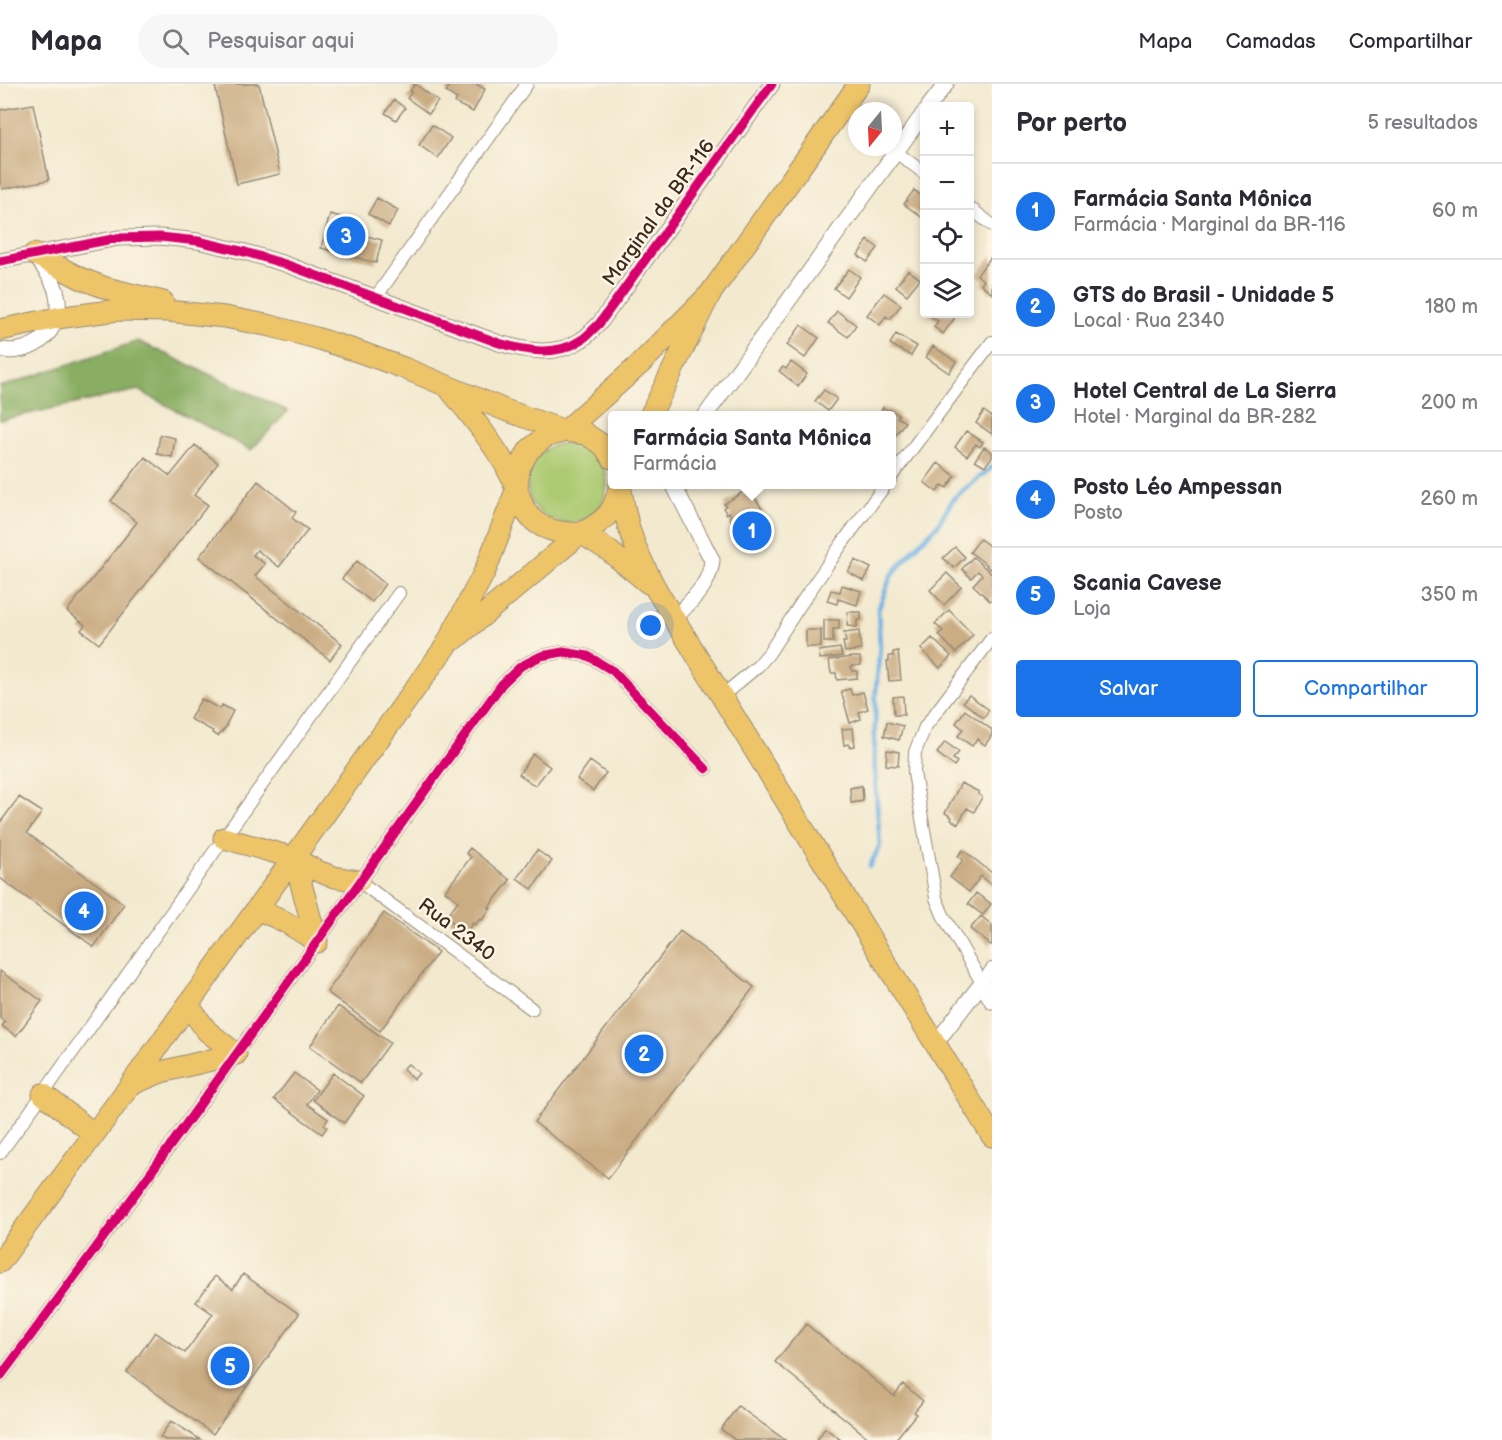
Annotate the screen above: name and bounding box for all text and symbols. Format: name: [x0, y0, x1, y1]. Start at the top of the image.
search box: [138, 14, 558, 68]
text: Mapa: [30, 25, 102, 58]
icon: search: [159, 25, 192, 58]
text: Pesquisar aqui: [207, 28, 354, 55]
text: Mapa: [1138, 29, 1192, 54]
text: Camadas: [1225, 29, 1316, 54]
text: Compartilhar: [1349, 29, 1472, 54]
north arrow: [848, 102, 902, 156]
map controls: [920, 102, 974, 318]
button: +: [920, 102, 974, 156]
text: Por perto: [1016, 108, 1127, 139]
text: 5 resultados: [1367, 111, 1478, 135]
street label: Marginal da BR-116: [598, 135, 720, 291]
button: −: [920, 156, 974, 210]
text: Farmácia Santa Mônica: [1073, 186, 1312, 213]
text: 1: [1031, 199, 1040, 223]
text: 60 m: [1432, 199, 1478, 223]
button: locate: [920, 210, 974, 264]
text: Farmácia · Marginal da BR-116: [1073, 213, 1346, 237]
pin: 3: [326, 214, 366, 258]
button: layers: [920, 264, 974, 318]
text: GTS do Brasil - Unidade 5: [1073, 282, 1334, 309]
text: 2: [1030, 295, 1041, 319]
text: 180 m: [1425, 295, 1478, 319]
text: Local · Rua 2340: [1073, 309, 1224, 333]
text: Hotel Central de La Sierra: [1073, 378, 1337, 405]
text: 3: [1030, 391, 1041, 415]
text: 200 m: [1421, 391, 1478, 415]
text: Hotel · Marginal da BR-282: [1073, 405, 1316, 429]
popup: [608, 411, 896, 489]
text: Farmácia Santa Mônica: [632, 425, 872, 452]
text: Farmácia: [632, 452, 717, 476]
text: Posto Léo Ampessan: [1073, 474, 1282, 501]
text: 4: [1030, 487, 1041, 511]
text: 260 m: [1420, 487, 1478, 511]
text: Posto: [1073, 501, 1123, 525]
pin: 1: [732, 508, 771, 554]
text: Scania Cavese: [1073, 570, 1222, 597]
text: 5: [1030, 583, 1041, 607]
text: 350 m: [1421, 583, 1478, 607]
text: Loja: [1073, 597, 1111, 621]
your location: [636, 611, 665, 640]
button: Salvar: [1016, 660, 1241, 717]
button: Compartilhar: [1253, 660, 1478, 717]
pin: 4: [64, 888, 104, 934]
street label: Rua 2340: [413, 893, 499, 966]
pin: 2: [624, 1032, 664, 1076]
pin: 5: [210, 1344, 250, 1388]

